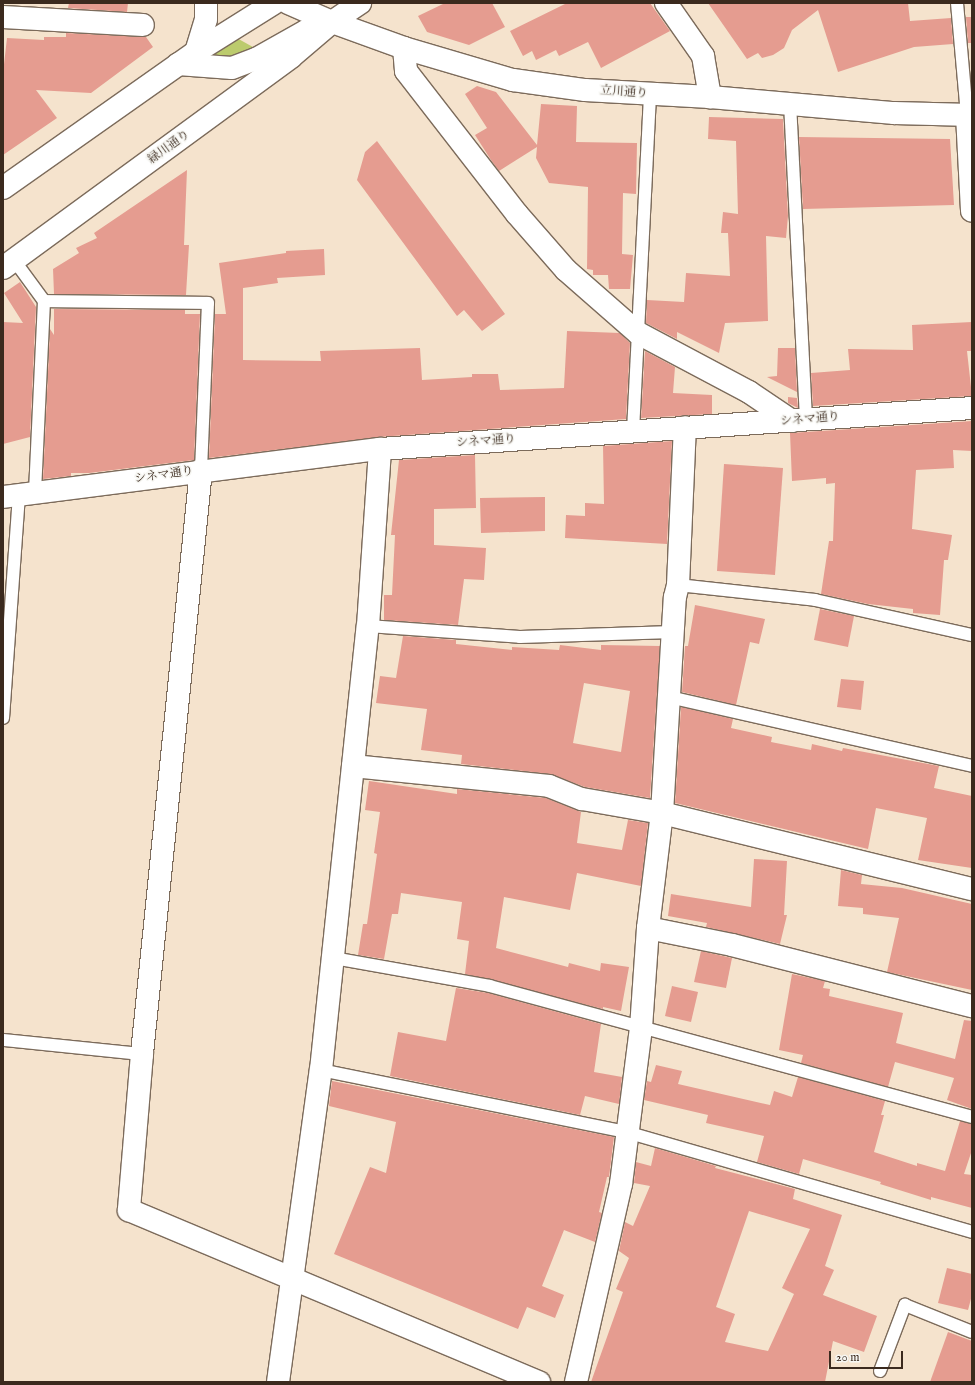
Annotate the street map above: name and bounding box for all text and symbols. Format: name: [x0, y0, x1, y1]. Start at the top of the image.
street label: 立川通り: [600, 83, 648, 101]
street label: 緑川通り: [145, 127, 193, 167]
street label: シネマ通り: [779, 409, 841, 429]
street label: シネマ通り: [456, 432, 516, 450]
street label: シネマ通り: [133, 464, 195, 486]
scale bar: [831, 1343, 905, 1369]
text: 20 m: [836, 1350, 859, 1365]

